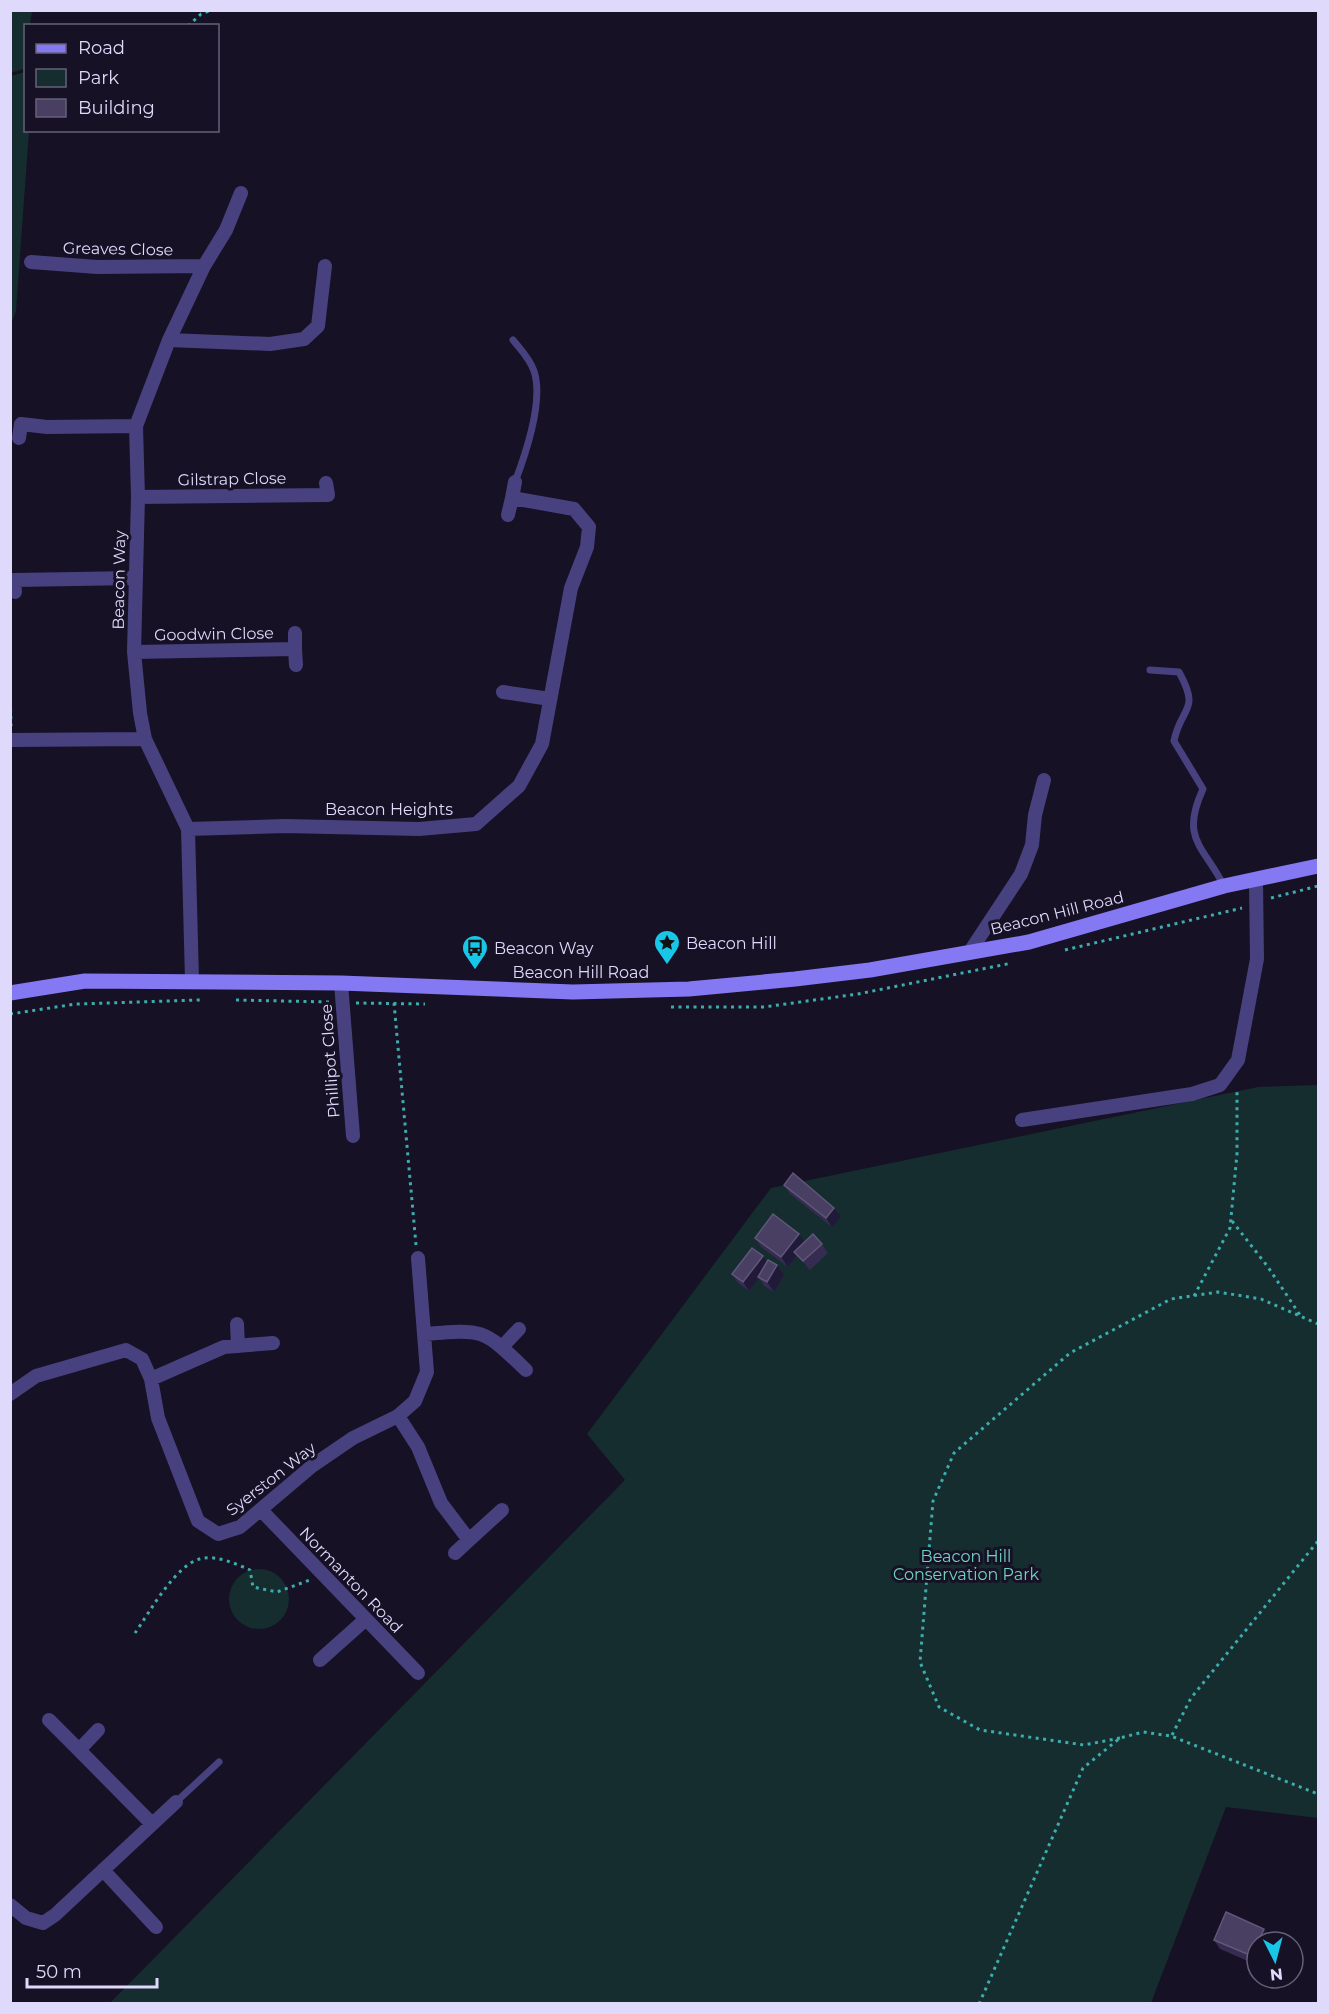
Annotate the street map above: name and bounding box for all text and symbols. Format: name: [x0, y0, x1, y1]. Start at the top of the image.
legend: [24, 24, 219, 132]
text: Road: [78, 37, 125, 59]
text: Park: [78, 67, 119, 89]
text: Building: [78, 97, 155, 119]
street label: Greaves Close: [63, 239, 173, 259]
street label: Gilstrap Close: [177, 469, 287, 489]
street label: Beacon Way: [109, 530, 129, 630]
street label: Goodwin Close: [154, 623, 274, 645]
street label: Beacon Heights: [325, 800, 453, 819]
street label: Beacon Hill Road: [988, 887, 1126, 939]
place icon: Beacon Hill: [652, 928, 682, 966]
bus stop icon: Beacon Way: [460, 933, 490, 971]
place label: Beacon Hill: [686, 934, 777, 953]
place label: Beacon Way: [494, 939, 594, 958]
street label: Beacon Hill Road: [513, 963, 649, 982]
street label: Phillipot Close: [317, 1003, 343, 1119]
street label: Syerston Way: [223, 1438, 320, 1520]
street label: Normanton Road: [296, 1523, 406, 1637]
park label: Beacon Hill Conservation Park: [893, 1547, 1039, 1584]
north arrow: [1245, 1930, 1305, 1990]
scale bar: [27, 1951, 158, 1989]
text: 50 m: [36, 1961, 82, 1983]
text: N: [1269, 1964, 1284, 1985]

